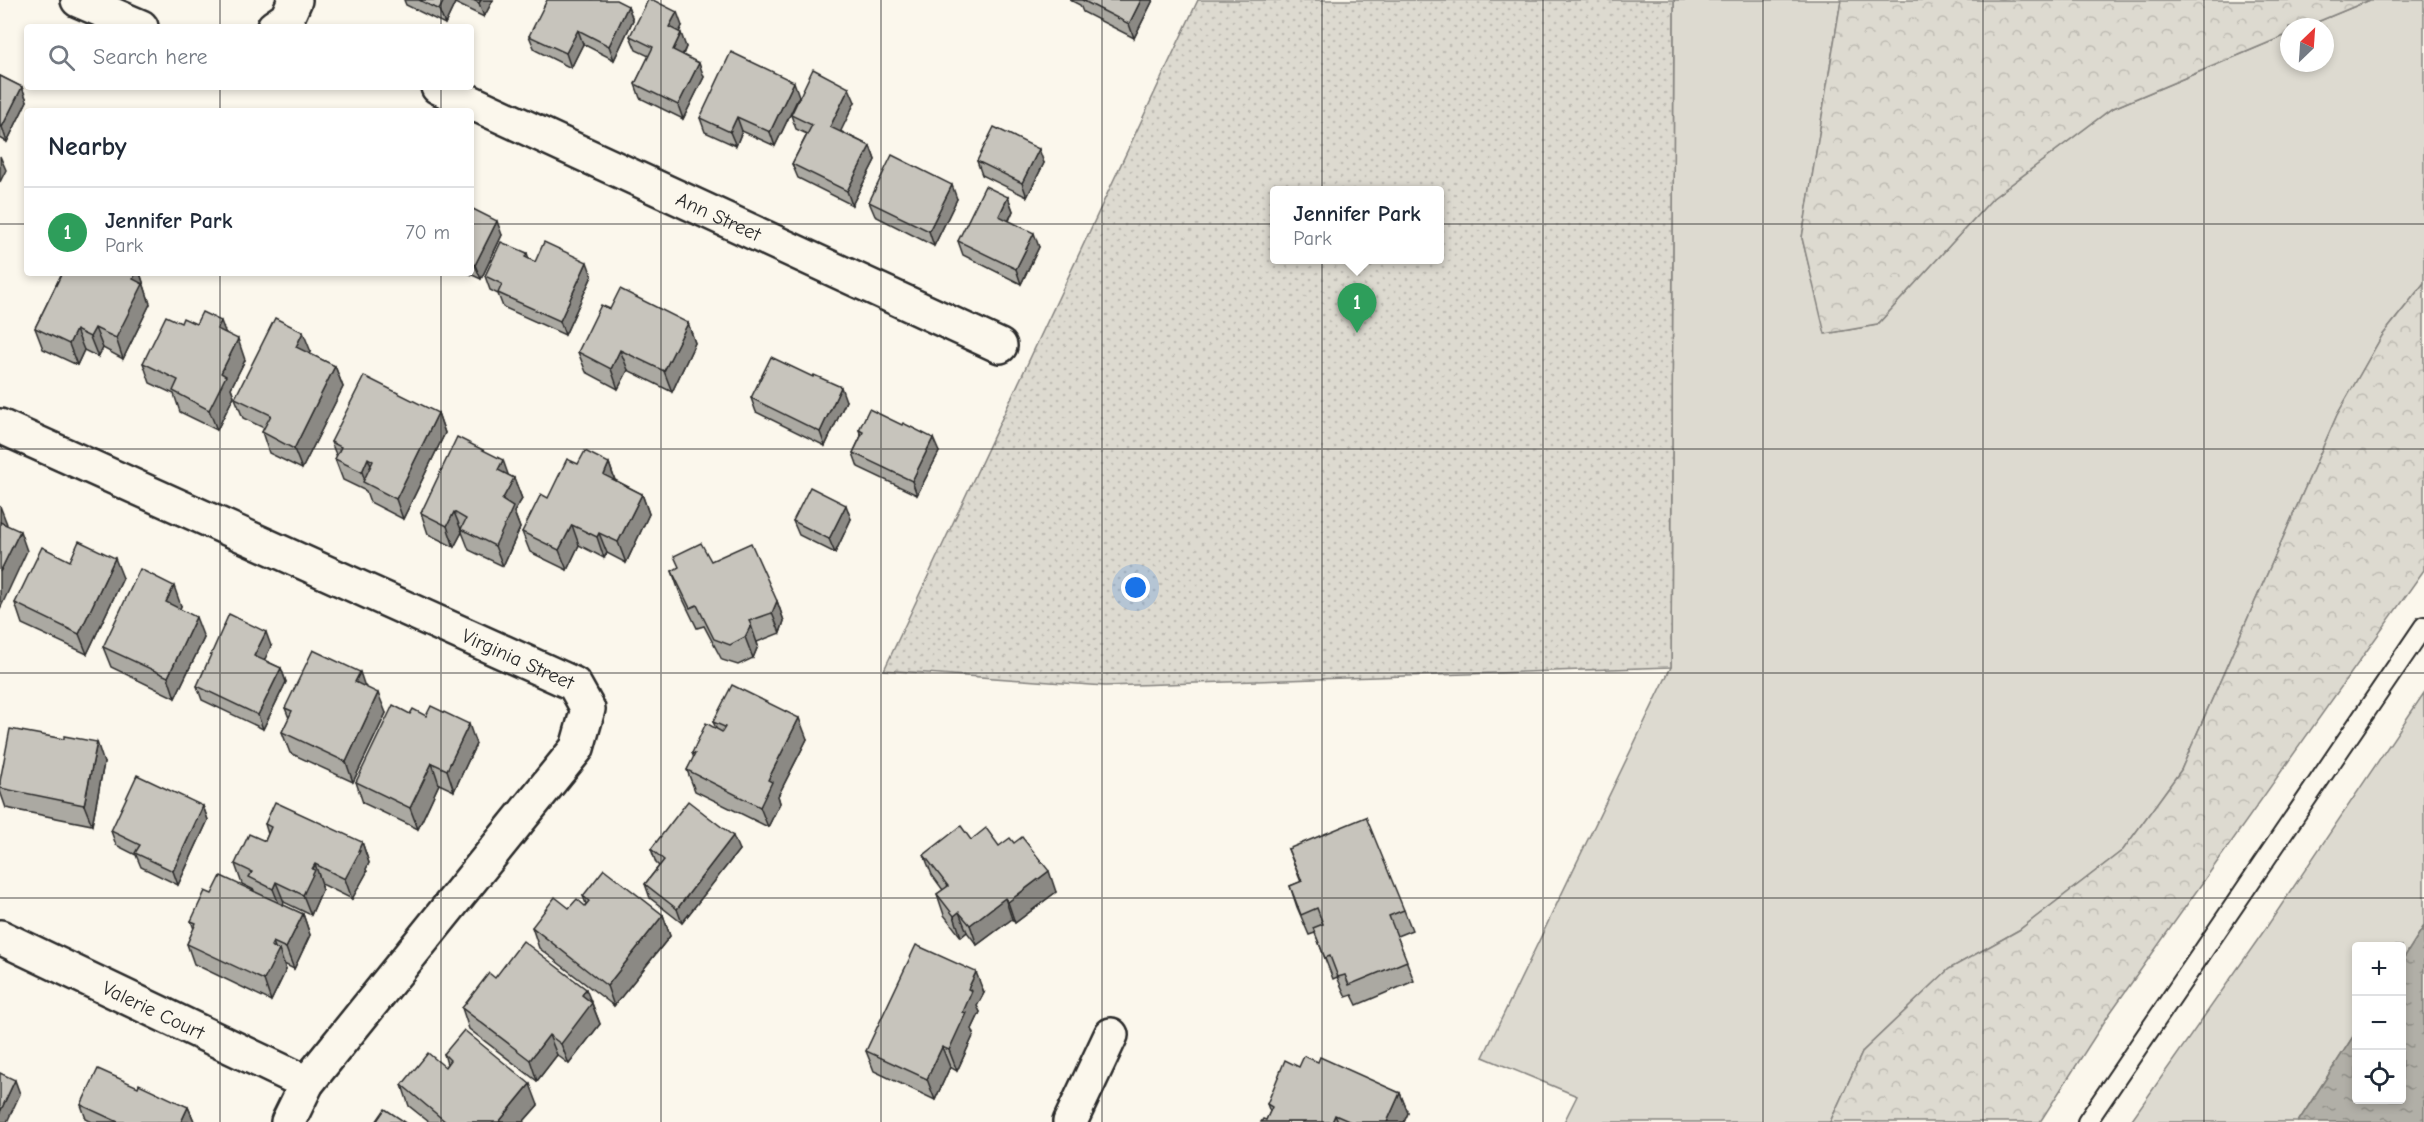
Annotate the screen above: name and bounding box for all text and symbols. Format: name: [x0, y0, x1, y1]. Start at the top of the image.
north arrow: [2280, 18, 2334, 72]
search box: [24, 24, 474, 90]
icon: search: [45, 41, 78, 74]
text: Search here: [93, 44, 208, 70]
text: Nearby: [48, 132, 127, 162]
popup: [1270, 186, 1444, 264]
street label: Ann Street: [673, 187, 766, 246]
text: Jennifer Park: [1293, 201, 1421, 227]
text: Jennifer Park: [105, 208, 232, 234]
text: 1: [64, 221, 71, 244]
text: 70 m: [405, 221, 450, 244]
text: Park: [1293, 227, 1332, 250]
text: Park: [105, 234, 143, 257]
pin: 1: [1338, 284, 1376, 333]
your location: [1121, 573, 1150, 602]
street label: Virginia Street: [458, 624, 579, 695]
map controls: [2352, 942, 2406, 1104]
button: +: [2352, 942, 2406, 996]
street label: Valerie Court: [99, 976, 209, 1045]
button: −: [2352, 996, 2406, 1050]
button: locate: [2352, 1050, 2406, 1104]

